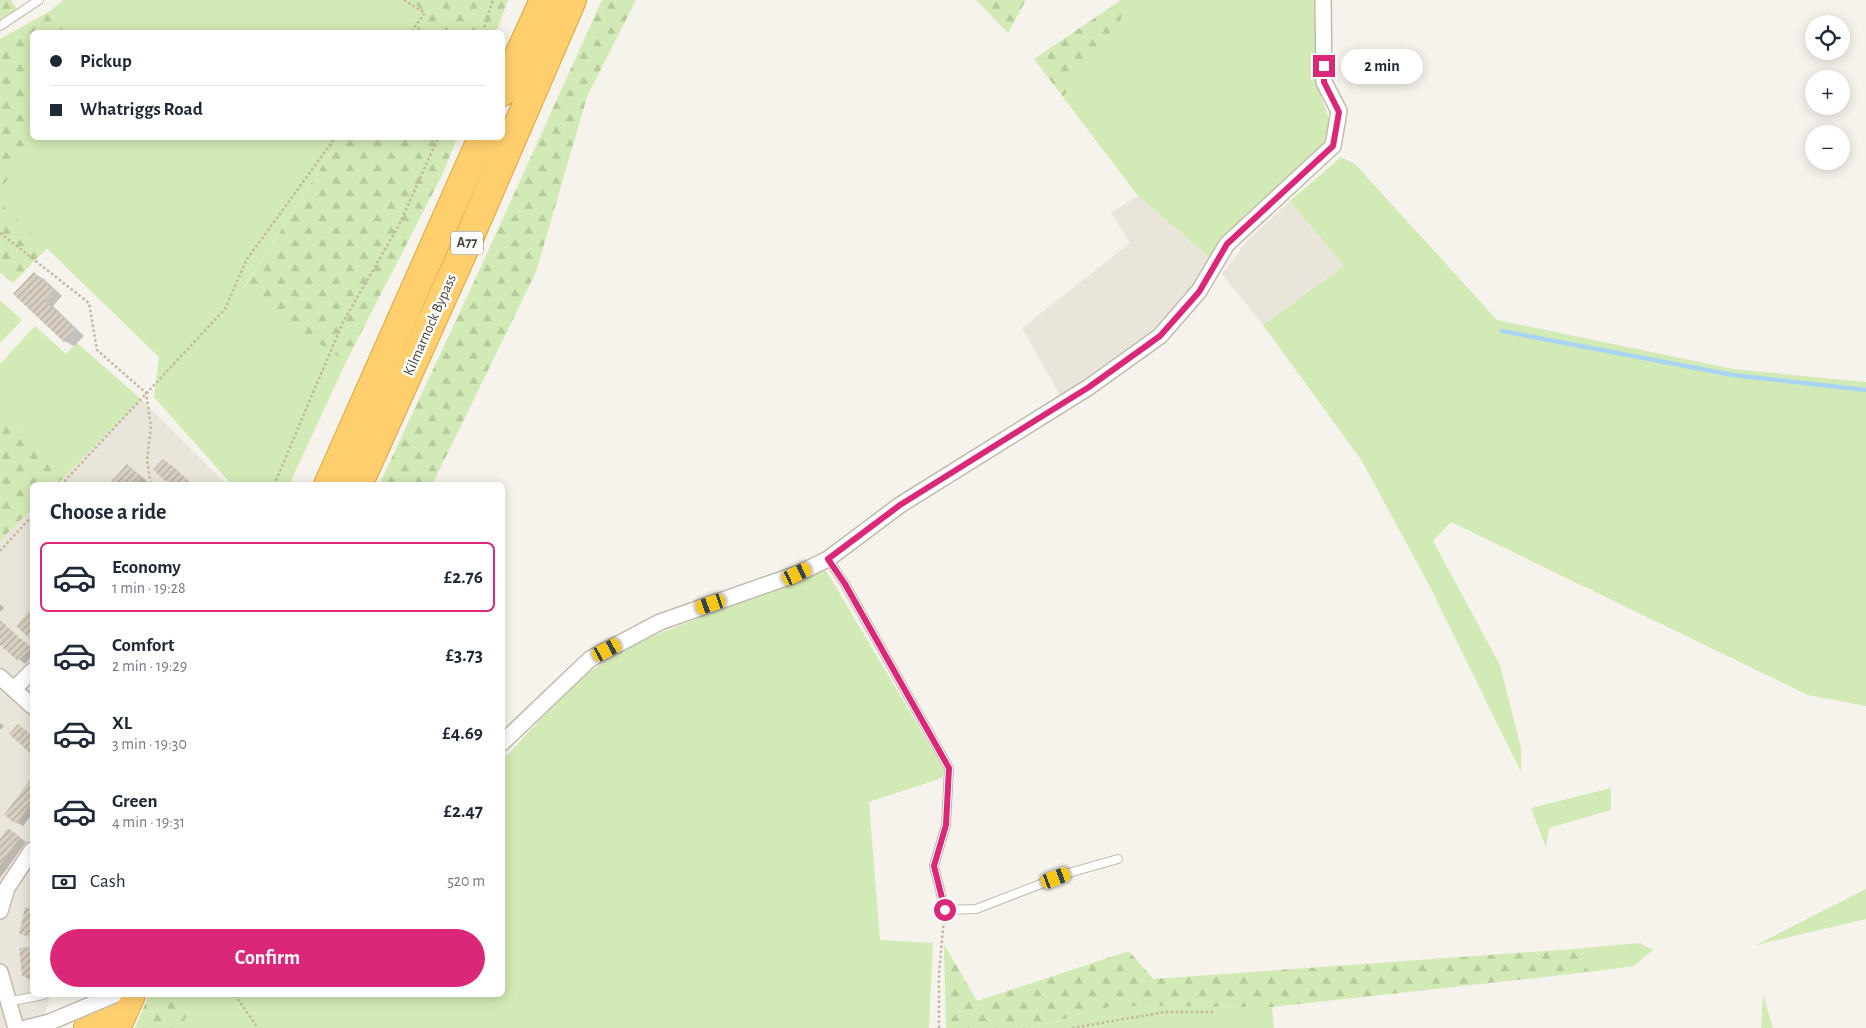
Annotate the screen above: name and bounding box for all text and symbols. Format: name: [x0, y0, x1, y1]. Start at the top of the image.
map controls: [1805, 15, 1850, 170]
button: locate: [1805, 15, 1850, 60]
callout: 2 min: [1342, 48, 1424, 84]
text: Pickup: [80, 52, 132, 71]
route end: [1313, 55, 1335, 77]
text: 2 min: [1364, 58, 1400, 74]
button: +: [1805, 70, 1850, 115]
text: Whatriggs Road: [80, 100, 203, 119]
button: −: [1805, 125, 1850, 170]
road number: A77: [451, 232, 483, 254]
street label: Kilmarnock Bypass: [401, 272, 459, 378]
text: Choose a ride: [50, 501, 166, 523]
icon: car: [52, 555, 97, 600]
text: Economy: [112, 558, 181, 577]
car: [780, 561, 813, 587]
text: £2.76: [444, 568, 483, 587]
text: 1 min · 19:28: [112, 580, 186, 596]
car: [694, 592, 727, 616]
icon: car: [52, 633, 97, 678]
text: Comfort: [112, 636, 174, 655]
car: [590, 636, 623, 664]
text: £3.73: [446, 646, 483, 665]
text: 2 min · 19:29: [112, 658, 187, 674]
icon: car: [52, 711, 97, 756]
text: XL: [112, 714, 132, 733]
text: £4.69: [442, 724, 483, 743]
text: 3 min · 19:30: [112, 736, 187, 752]
icon: car: [52, 789, 97, 834]
text: Green: [112, 792, 158, 811]
text: £2.47: [443, 802, 483, 821]
text: 4 min · 19:31: [112, 814, 185, 830]
car: [1039, 866, 1072, 890]
icon: cash: [50, 868, 78, 896]
text: Cash: [90, 872, 126, 891]
text: 520 m: [447, 873, 485, 889]
route start: [934, 899, 956, 921]
button: Confirm: [50, 929, 485, 987]

